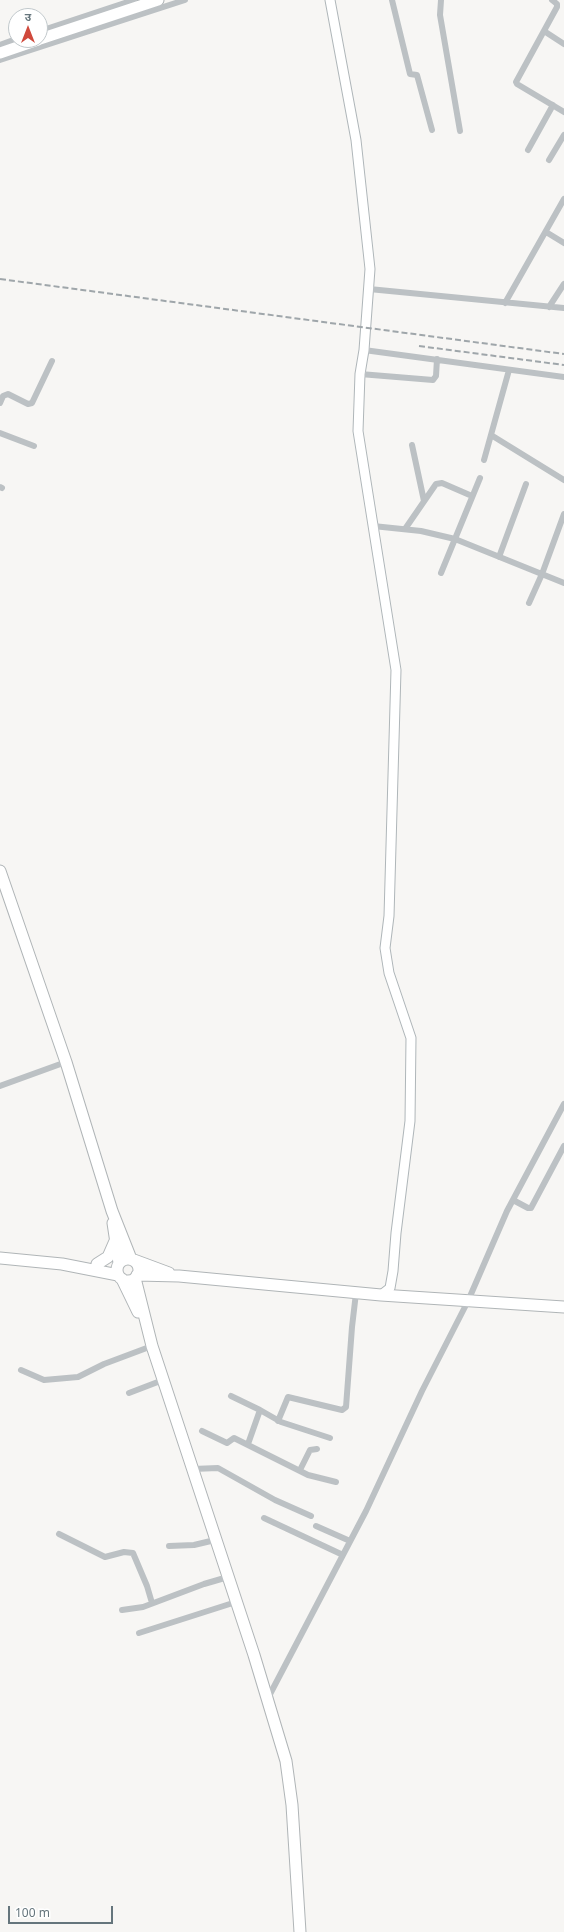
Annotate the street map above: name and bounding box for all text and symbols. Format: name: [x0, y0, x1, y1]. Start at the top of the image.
north arrow: [8, 8, 48, 48]
text: उ: [25, 9, 31, 24]
scale bar: [10, 1898, 115, 1924]
text: 100 m: [15, 1904, 50, 1921]

